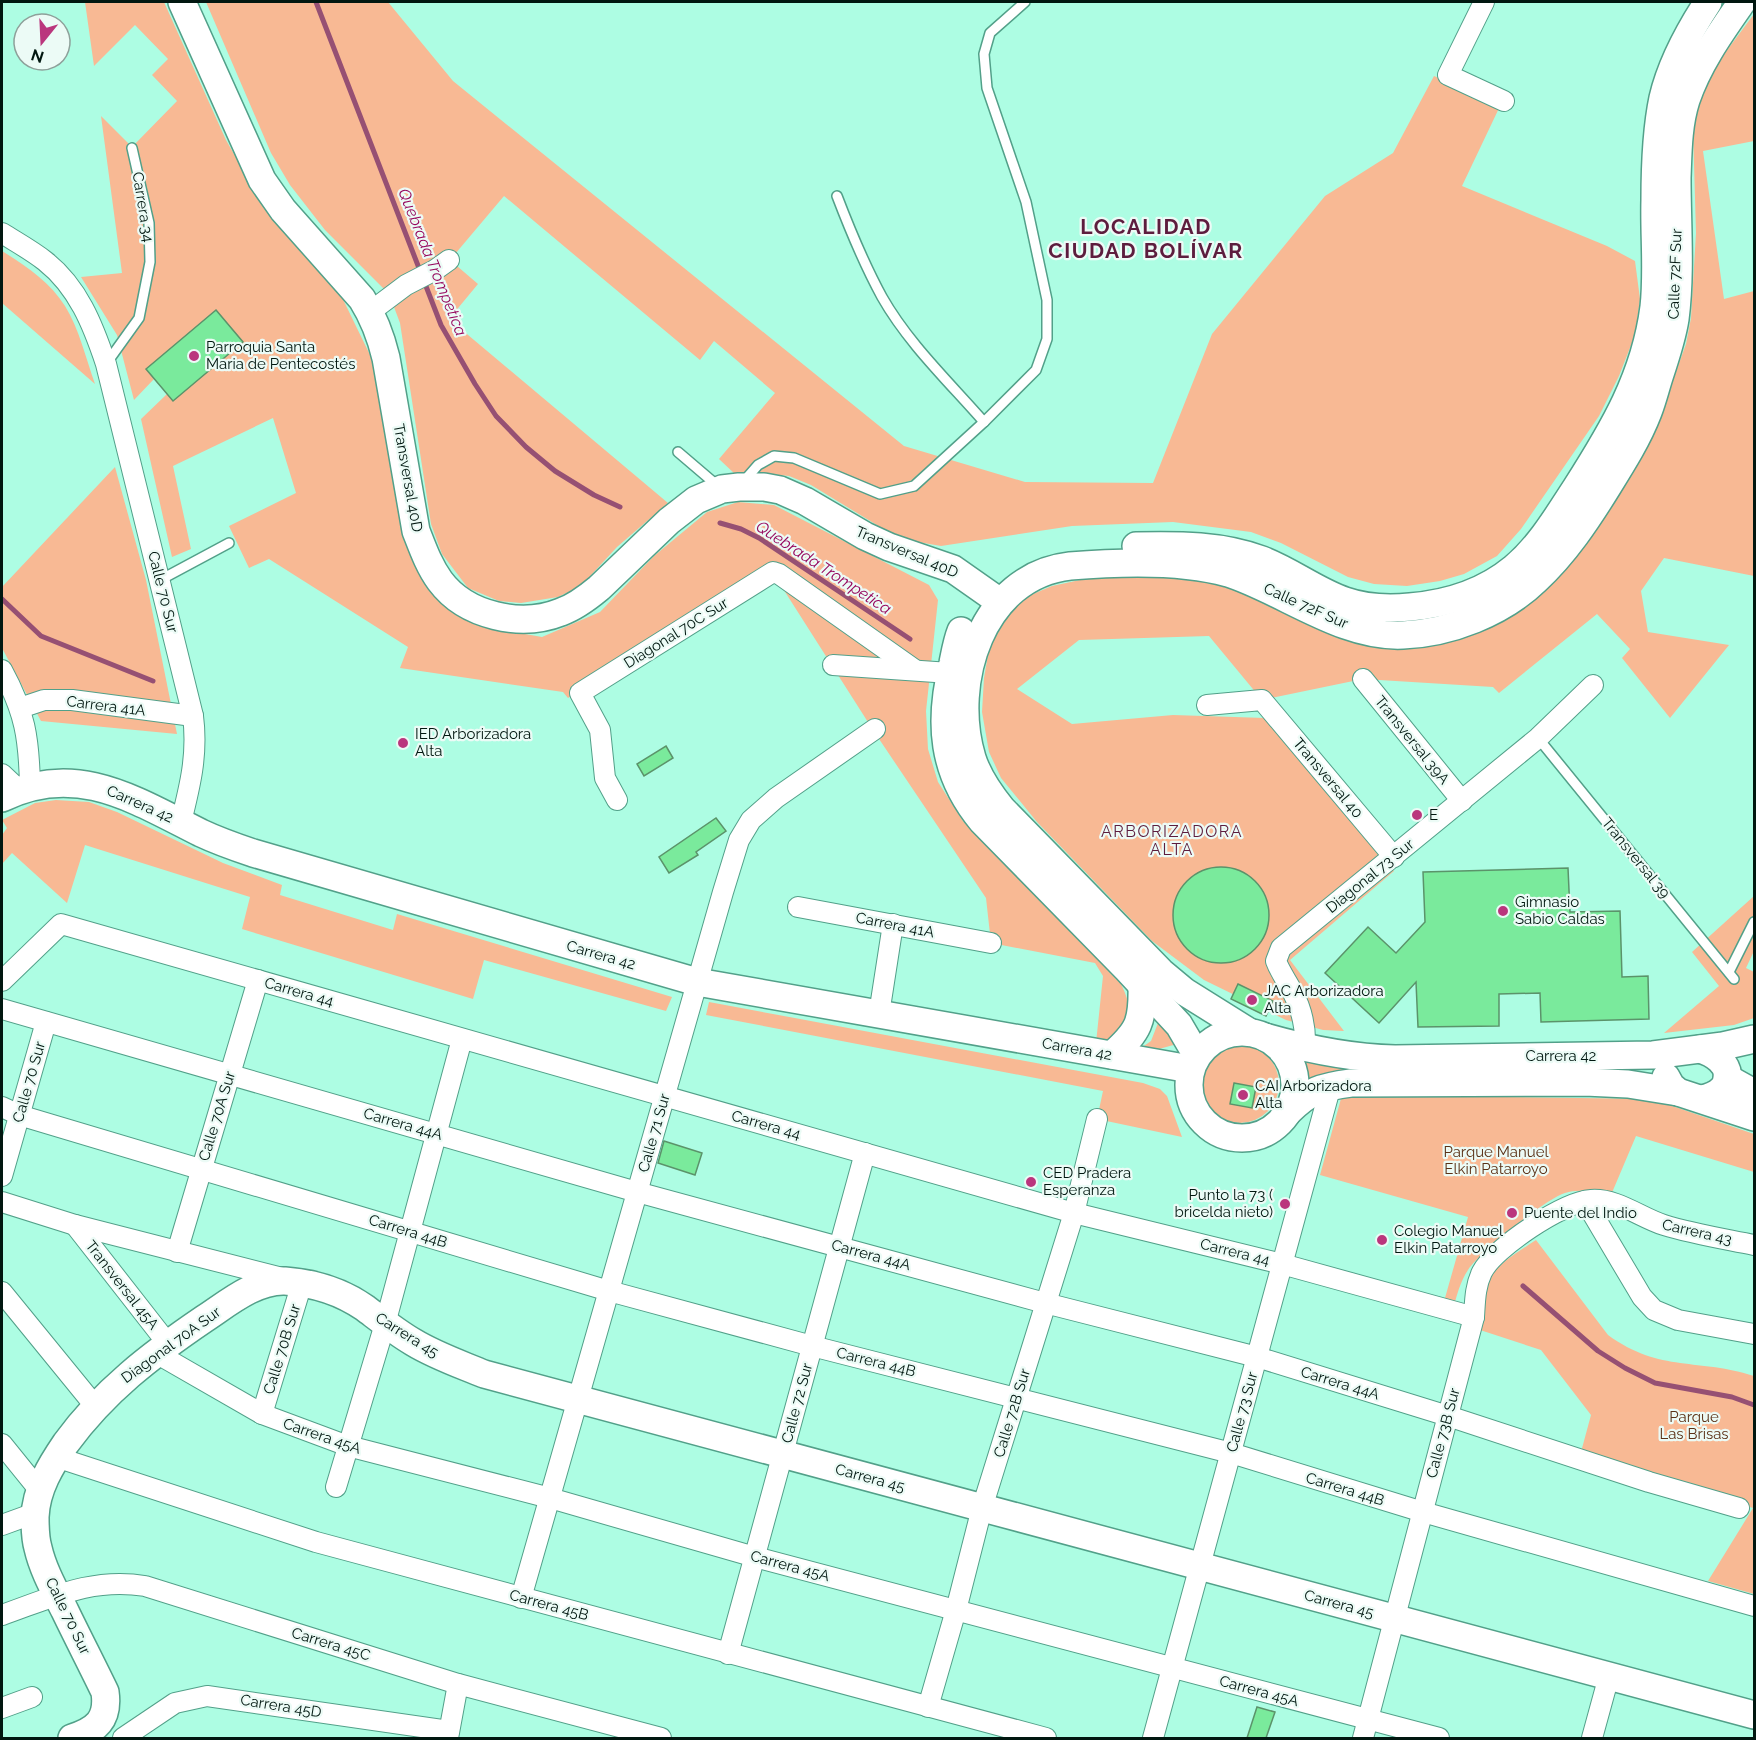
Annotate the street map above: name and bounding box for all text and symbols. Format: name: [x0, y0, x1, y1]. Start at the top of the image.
north arrow: [12, 12, 72, 72]
text: N: [29, 45, 46, 67]
street label: Carrera 34: [129, 171, 157, 243]
water label: Quebrada Trompetica: [394, 186, 471, 339]
district label: LOCALIDAD CIUDAD BOLÍVAR: [1048, 214, 1244, 263]
street label: Calle 72F Sur: [1664, 228, 1686, 320]
place label: Parroquia Santa Maria de Pentecostés: [206, 338, 355, 373]
marker: Parroquia Santa Maria de Pentecostés: [187, 349, 201, 363]
street label: Transversal 40D: [390, 422, 426, 534]
water label: Quebrada Trompetica: [753, 517, 895, 618]
street label: Transversal 40D: [853, 522, 961, 582]
street label: Calle 70 Sur: [144, 549, 182, 635]
street label: Calle 72F Sur: [1261, 579, 1352, 633]
street label: Diagonal 70C Sur: [621, 593, 732, 672]
street label: Carrera 41A: [65, 692, 147, 720]
street label: Transversal 39A: [1371, 692, 1453, 788]
place label: IED Arborizadora Alta: [415, 725, 531, 760]
street label: Transversal 40: [1289, 734, 1367, 822]
marker: IED Arborizadora Alta: [396, 736, 410, 750]
street label: Carrera 42: [104, 781, 176, 827]
place label: E: [1429, 806, 1438, 824]
marker: E: [1410, 808, 1424, 822]
street label: Transversal 39: [1598, 814, 1674, 902]
district label: ARBORIZADORA ALTA: [1101, 822, 1243, 859]
street label: Diagonal 73 Sur: [1322, 835, 1418, 917]
place label: Gimnasio Sabio Caldas: [1515, 893, 1605, 928]
marker: Gimnasio Sabio Caldas: [1496, 904, 1510, 918]
street label: Carrera 41A: [854, 909, 936, 941]
street label: Carrera 42: [564, 937, 638, 973]
street label: Carrera 44: [262, 974, 336, 1010]
place label: JAC Arborizadora Alta: [1264, 982, 1384, 1017]
marker: JAC Arborizadora Alta: [1245, 993, 1259, 1007]
street label: Carrera 42: [1041, 1034, 1114, 1064]
street label: Calle 70 Sur: [9, 1039, 49, 1125]
street label: Carrera 42: [1526, 1047, 1597, 1065]
street label: Calle 70A Sur: [195, 1068, 239, 1163]
place label: CAI Arborizadora Alta: [1255, 1077, 1372, 1112]
marker: CAI Arborizadora Alta: [1236, 1088, 1250, 1102]
street label: Calle 71 Sur: [634, 1091, 674, 1174]
street label: Carrera 44A: [361, 1104, 445, 1144]
street label: Carrera 44: [729, 1107, 803, 1143]
park label: Parque Manuel Elkin Patarroyo: [1443, 1143, 1549, 1178]
place label: CED Pradera Esperanza: [1043, 1164, 1131, 1199]
marker: CED Pradera Esperanza: [1024, 1175, 1038, 1189]
place label: Punto la 73 ( bricelda nieto): [1175, 1186, 1273, 1221]
marker: Punto la 73 ( bricelda nieto): [1278, 1197, 1292, 1211]
place label: Puente del Indio: [1524, 1204, 1637, 1222]
marker: Puente del Indio: [1505, 1206, 1519, 1220]
street label: Carrera 44B: [367, 1211, 449, 1251]
street label: Carrera 43: [1660, 1215, 1734, 1249]
place label: Colegio Manuel Elkin Patarroyo: [1394, 1222, 1504, 1257]
marker: Colegio Manuel Elkin Patarroyo: [1375, 1233, 1389, 1247]
street label: Carrera 44: [1198, 1235, 1272, 1269]
street label: Carrera 44A: [829, 1236, 913, 1274]
street label: Transversal 45A: [82, 1237, 162, 1333]
street label: Calle 70B Sur: [260, 1301, 304, 1396]
street label: Diagonal 70A Sur: [118, 1302, 225, 1387]
street label: Carrera 45: [372, 1309, 442, 1361]
street label: Carrera 44B: [834, 1343, 918, 1381]
street label: Calle 72 Sur: [778, 1360, 817, 1445]
street label: Carrera 44A: [1298, 1363, 1382, 1403]
street label: Calle 72B Sur: [990, 1366, 1034, 1460]
street label: Calle 73 Sur: [1223, 1369, 1262, 1454]
street label: Calle 73B Sur: [1422, 1385, 1464, 1480]
park label: Parque Las Brisas: [1659, 1408, 1729, 1443]
street label: Carrera 45A: [281, 1414, 363, 1458]
street label: Carrera 45: [833, 1460, 907, 1496]
street label: Carrera 44B: [1304, 1469, 1386, 1509]
street label: Carrera 45A: [748, 1547, 832, 1585]
street label: Calle 70 Sur: [42, 1575, 95, 1658]
street label: Carrera 45B: [507, 1586, 591, 1624]
street label: Carrera 45: [1302, 1586, 1376, 1622]
street label: Carrera 45C: [289, 1623, 373, 1665]
street label: Carrera 45A: [1217, 1672, 1301, 1710]
street label: Carrera 45D: [239, 1691, 323, 1721]

